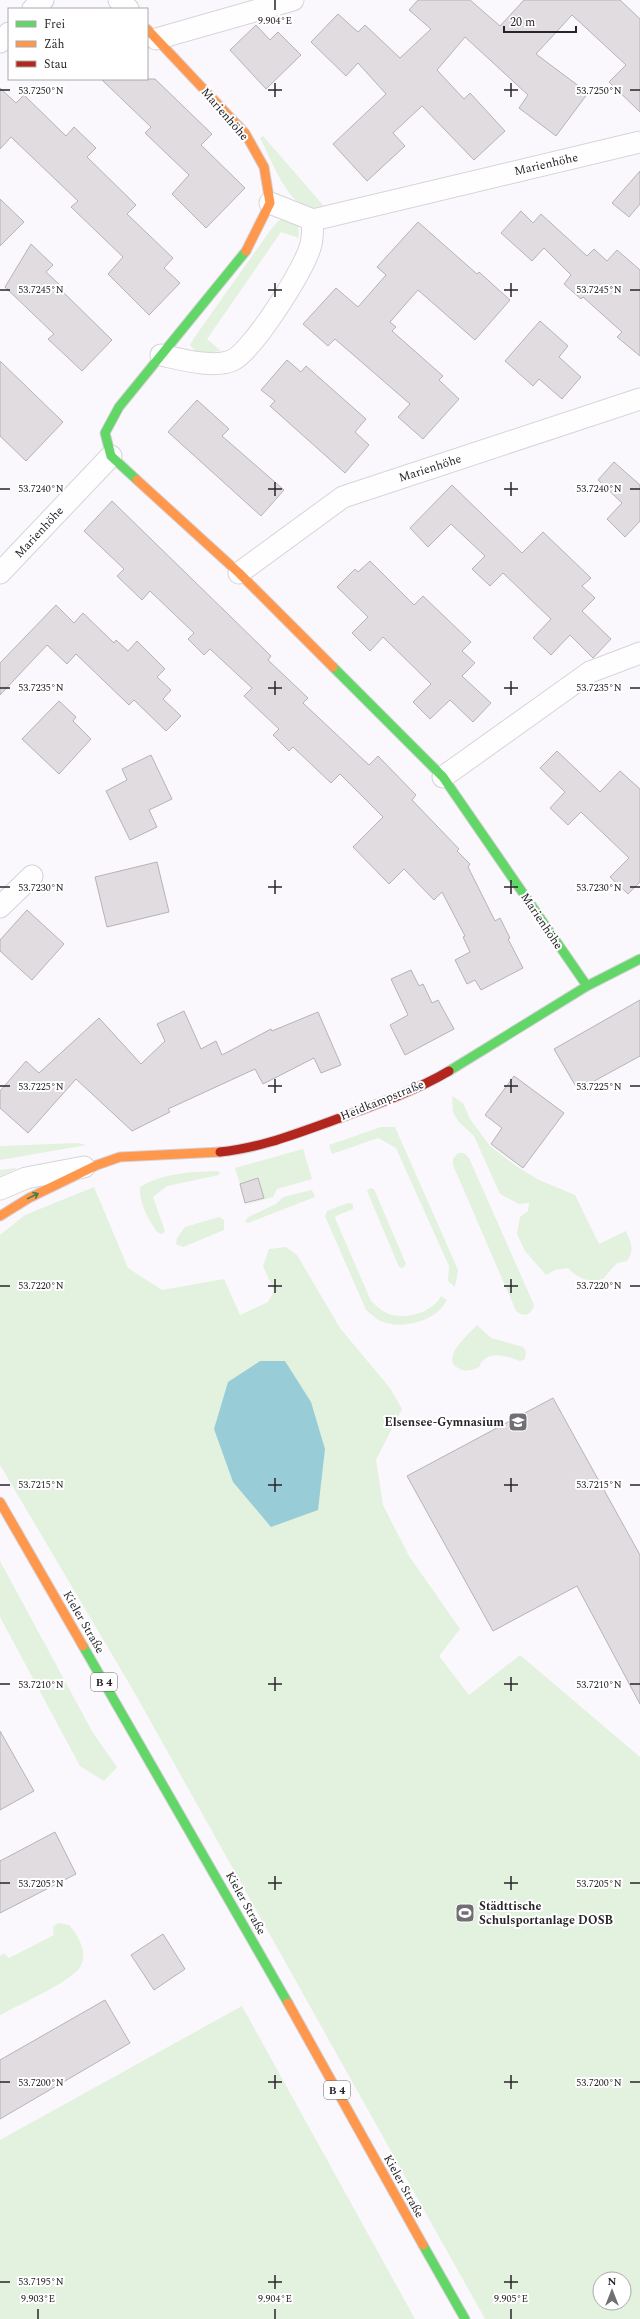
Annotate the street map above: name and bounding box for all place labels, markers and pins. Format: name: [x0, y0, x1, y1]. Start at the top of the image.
school or university icon: Elsensee-Gymnasium: [507, 1411, 529, 1433]
place label: Elsensee-Gymnasium: [385, 1413, 504, 1432]
place label: Städttische Schulsportanlage DOSB: [479, 1897, 614, 1930]
sports icon: Städttische Schulsportanlage DOSB: [454, 1902, 476, 1924]

